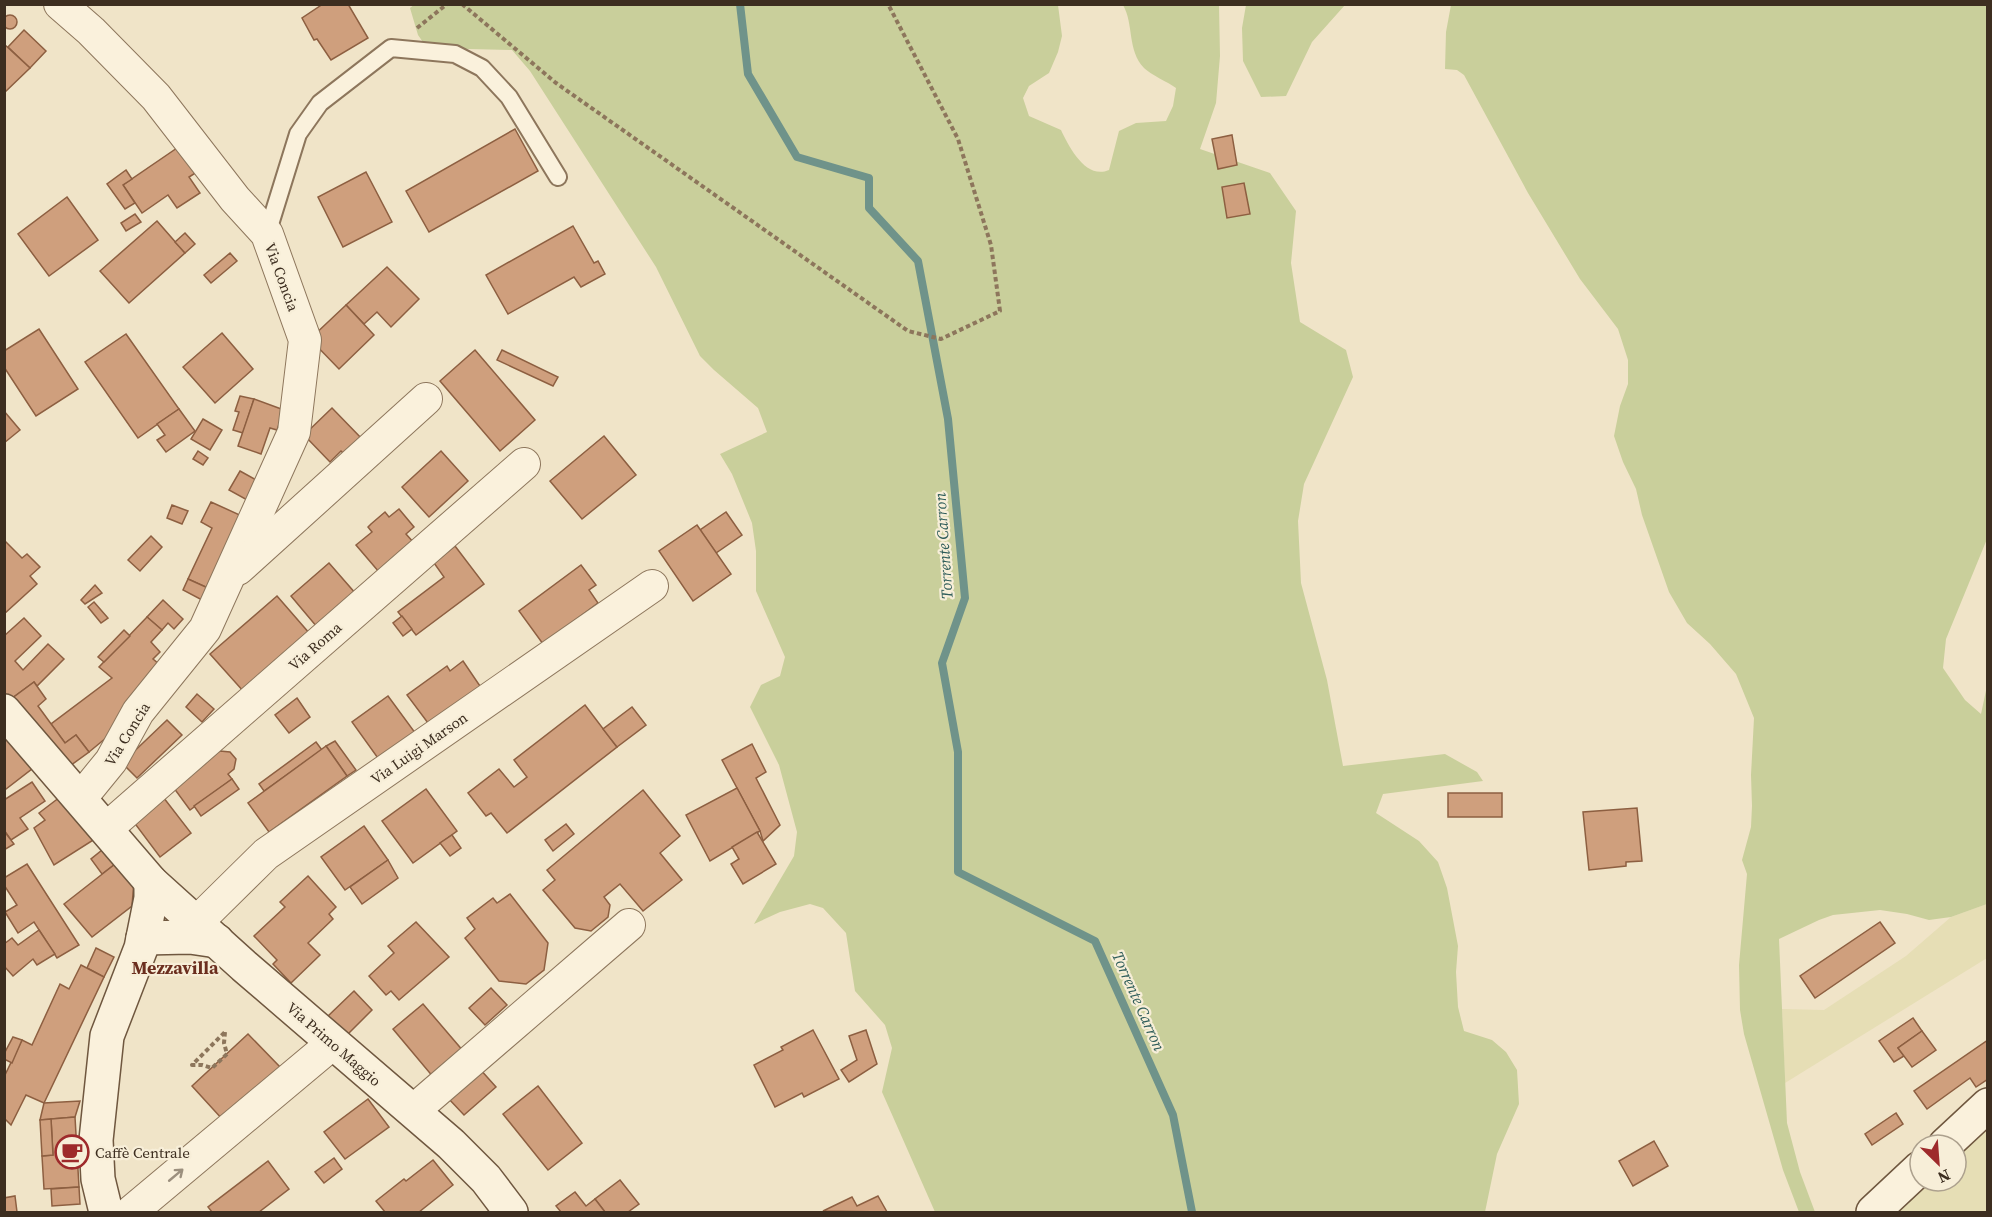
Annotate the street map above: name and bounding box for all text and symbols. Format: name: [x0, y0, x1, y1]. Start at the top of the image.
street label: Via Concia: [260, 240, 304, 315]
water label: Torrente Carron: [928, 492, 958, 600]
street label: Via Roma: [284, 617, 346, 675]
street label: Via Concia: [99, 698, 155, 770]
street label: Via Luigi Marson: [366, 707, 472, 789]
water label: Torrente Carron: [1107, 948, 1171, 1054]
district label: Mezzavilla: [131, 955, 219, 980]
street label: Via Primo Maggio: [282, 997, 386, 1091]
north arrow: [1908, 1133, 1968, 1193]
cafe icon: Caffè Centrale: [54, 1134, 90, 1170]
place label: Caffè Centrale: [95, 1142, 190, 1163]
text: N: [1934, 1164, 1954, 1189]
one-way arrow: [168, 1168, 183, 1182]

